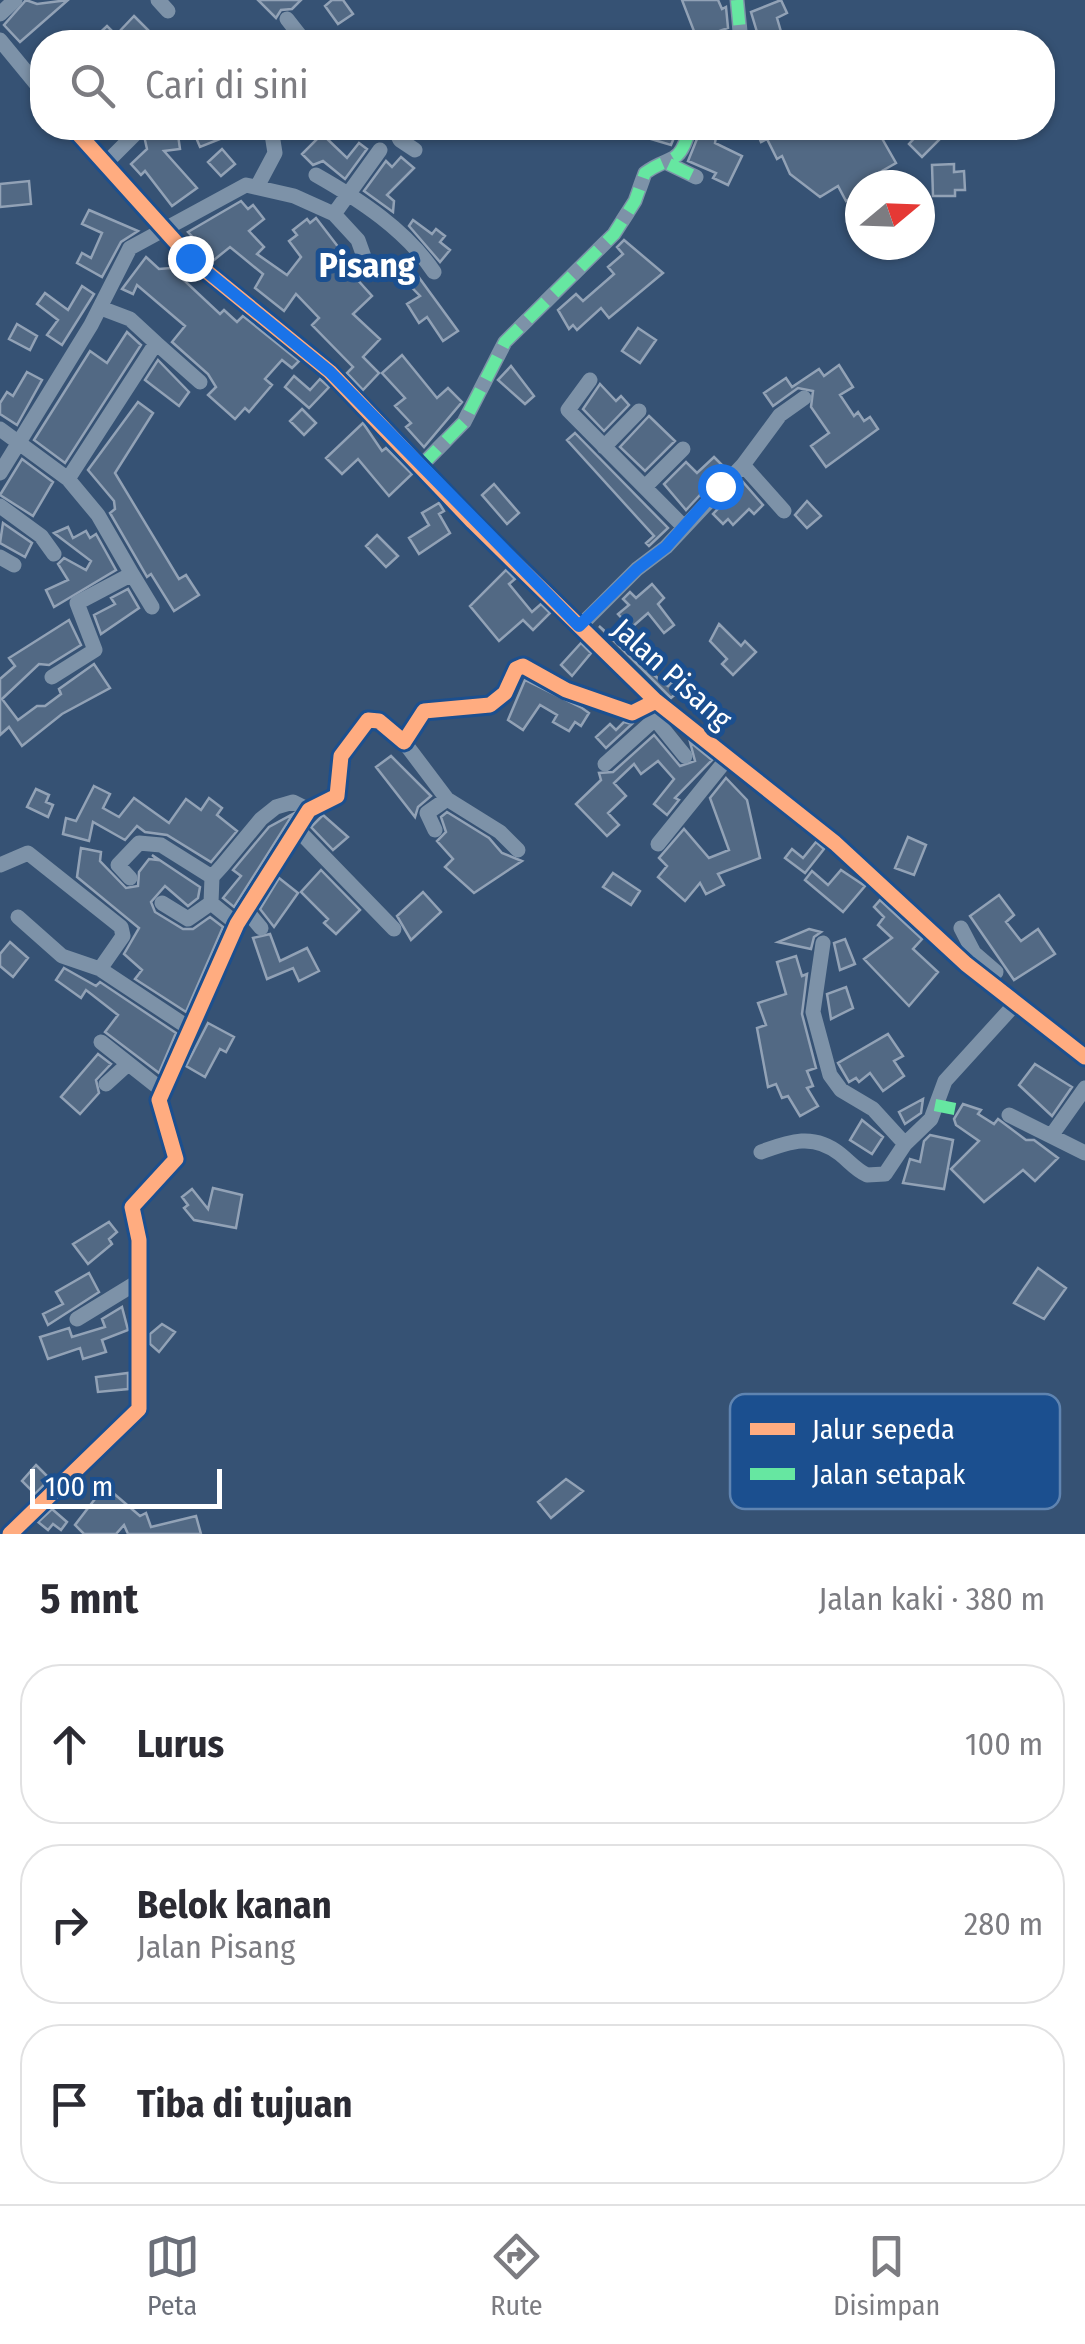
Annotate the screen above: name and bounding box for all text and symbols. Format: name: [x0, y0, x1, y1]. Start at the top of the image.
search box: [30, 30, 1055, 140]
icon: search: [65, 58, 120, 113]
text: Cari di sini: [145, 62, 309, 108]
north arrow: [845, 170, 935, 260]
route end: [168, 236, 214, 282]
district label: Pisang: [319, 244, 416, 286]
route start: [698, 464, 744, 510]
street label: Jalan Pisang: [605, 611, 740, 738]
legend: [730, 1394, 1060, 1509]
text: Jalur sepeda: [812, 1413, 955, 1446]
text: Jalan setapak: [812, 1458, 966, 1491]
scale bar: [30, 1464, 222, 1508]
text: 100 m: [45, 1470, 113, 1503]
text: 5 mnt: [40, 1574, 138, 1624]
text: Jalan kaki · 380 m: [818, 1580, 1045, 1618]
icon: ahead: [42, 1717, 97, 1772]
text: Lurus: [137, 1721, 224, 1767]
text: 100 m: [965, 1725, 1043, 1763]
text: Belok kanan: [137, 1882, 332, 1928]
icon: right: [42, 1897, 97, 1952]
text: 280 m: [964, 1905, 1043, 1943]
text: Jalan Pisang: [137, 1928, 295, 1966]
icon: arrive: [42, 2077, 97, 2132]
text: Tiba di tujuan: [137, 2081, 353, 2127]
tab: Peta: [145, 2229, 200, 2322]
tab: Rute: [489, 2229, 544, 2322]
tab: Disimpan: [833, 2229, 940, 2322]

